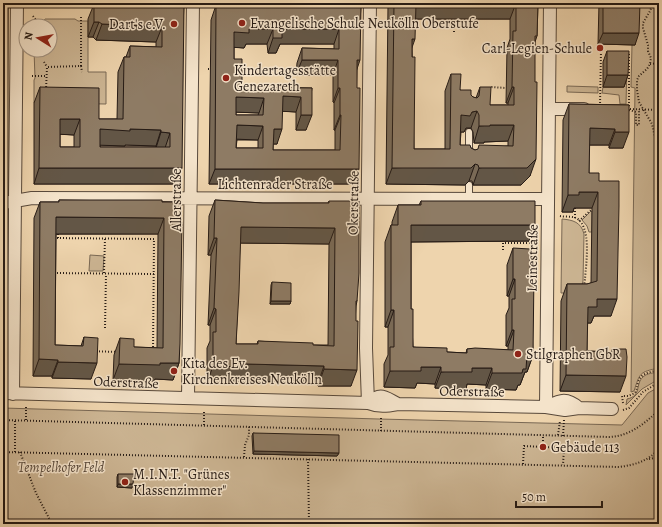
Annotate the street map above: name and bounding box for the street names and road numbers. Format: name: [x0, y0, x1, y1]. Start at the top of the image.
street label: Allerstraße: [167, 169, 186, 232]
street label: Okerstraße: [343, 171, 364, 235]
street label: Lichtenrader Straße: [217, 175, 333, 194]
street label: Leinestraße: [522, 224, 543, 292]
street label: Oderstraße: [93, 372, 159, 393]
street label: Oderstraße: [439, 381, 505, 402]

